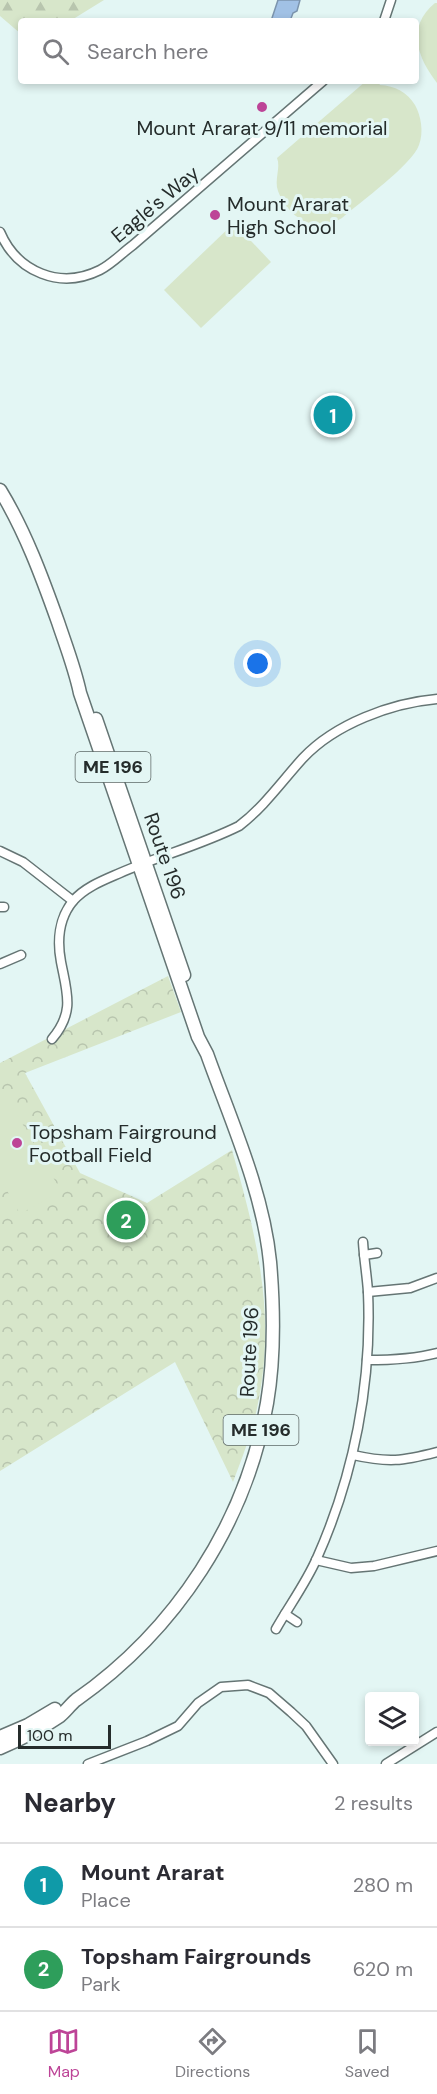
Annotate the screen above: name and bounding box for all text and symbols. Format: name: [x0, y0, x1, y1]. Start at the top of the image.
search box: [18, 18, 419, 84]
icon: search: [39, 35, 72, 68]
text: Search here: [87, 37, 208, 66]
marker: Mount Ararat 9/11 memorial: [255, 100, 269, 114]
place label: Mount Ararat 9/11 memorial: [136, 115, 388, 141]
street label: Eagle's Way: [106, 160, 204, 248]
place label: Mount Ararat High School: [227, 191, 349, 240]
marker: Mount Ararat High School: [208, 208, 222, 222]
pin: 1: [314, 392, 352, 438]
your location: [243, 649, 272, 678]
road number: ME 196: [76, 752, 150, 782]
street label: Route 196: [138, 809, 192, 903]
place label: Topsham Fairground Football Field: [29, 1119, 217, 1168]
marker: Topsham Fairground Football Field: [10, 1136, 24, 1150]
pin: 2: [106, 1198, 146, 1242]
street label: Route 196: [234, 1306, 264, 1398]
road number: ME 196: [224, 1415, 298, 1445]
map controls: [365, 1692, 419, 1746]
button: layers: [365, 1692, 419, 1746]
scale bar: [18, 1722, 111, 1750]
text: 100 m: [27, 1725, 72, 1746]
text: Nearby: [24, 1786, 116, 1820]
text: 2 results: [334, 1790, 413, 1816]
text: Mount Ararat: [81, 1858, 225, 1887]
text: 1: [40, 1872, 47, 1898]
text: 280 m: [353, 1872, 413, 1898]
text: Place: [81, 1887, 131, 1913]
text: Topsham Fairgrounds: [81, 1942, 312, 1971]
text: 2: [38, 1956, 49, 1982]
text: 620 m: [353, 1956, 413, 1982]
text: Park: [81, 1971, 121, 1997]
tab: Map: [47, 2025, 80, 2082]
tab: Directions: [175, 2025, 250, 2082]
tab: Saved: [345, 2025, 390, 2082]

